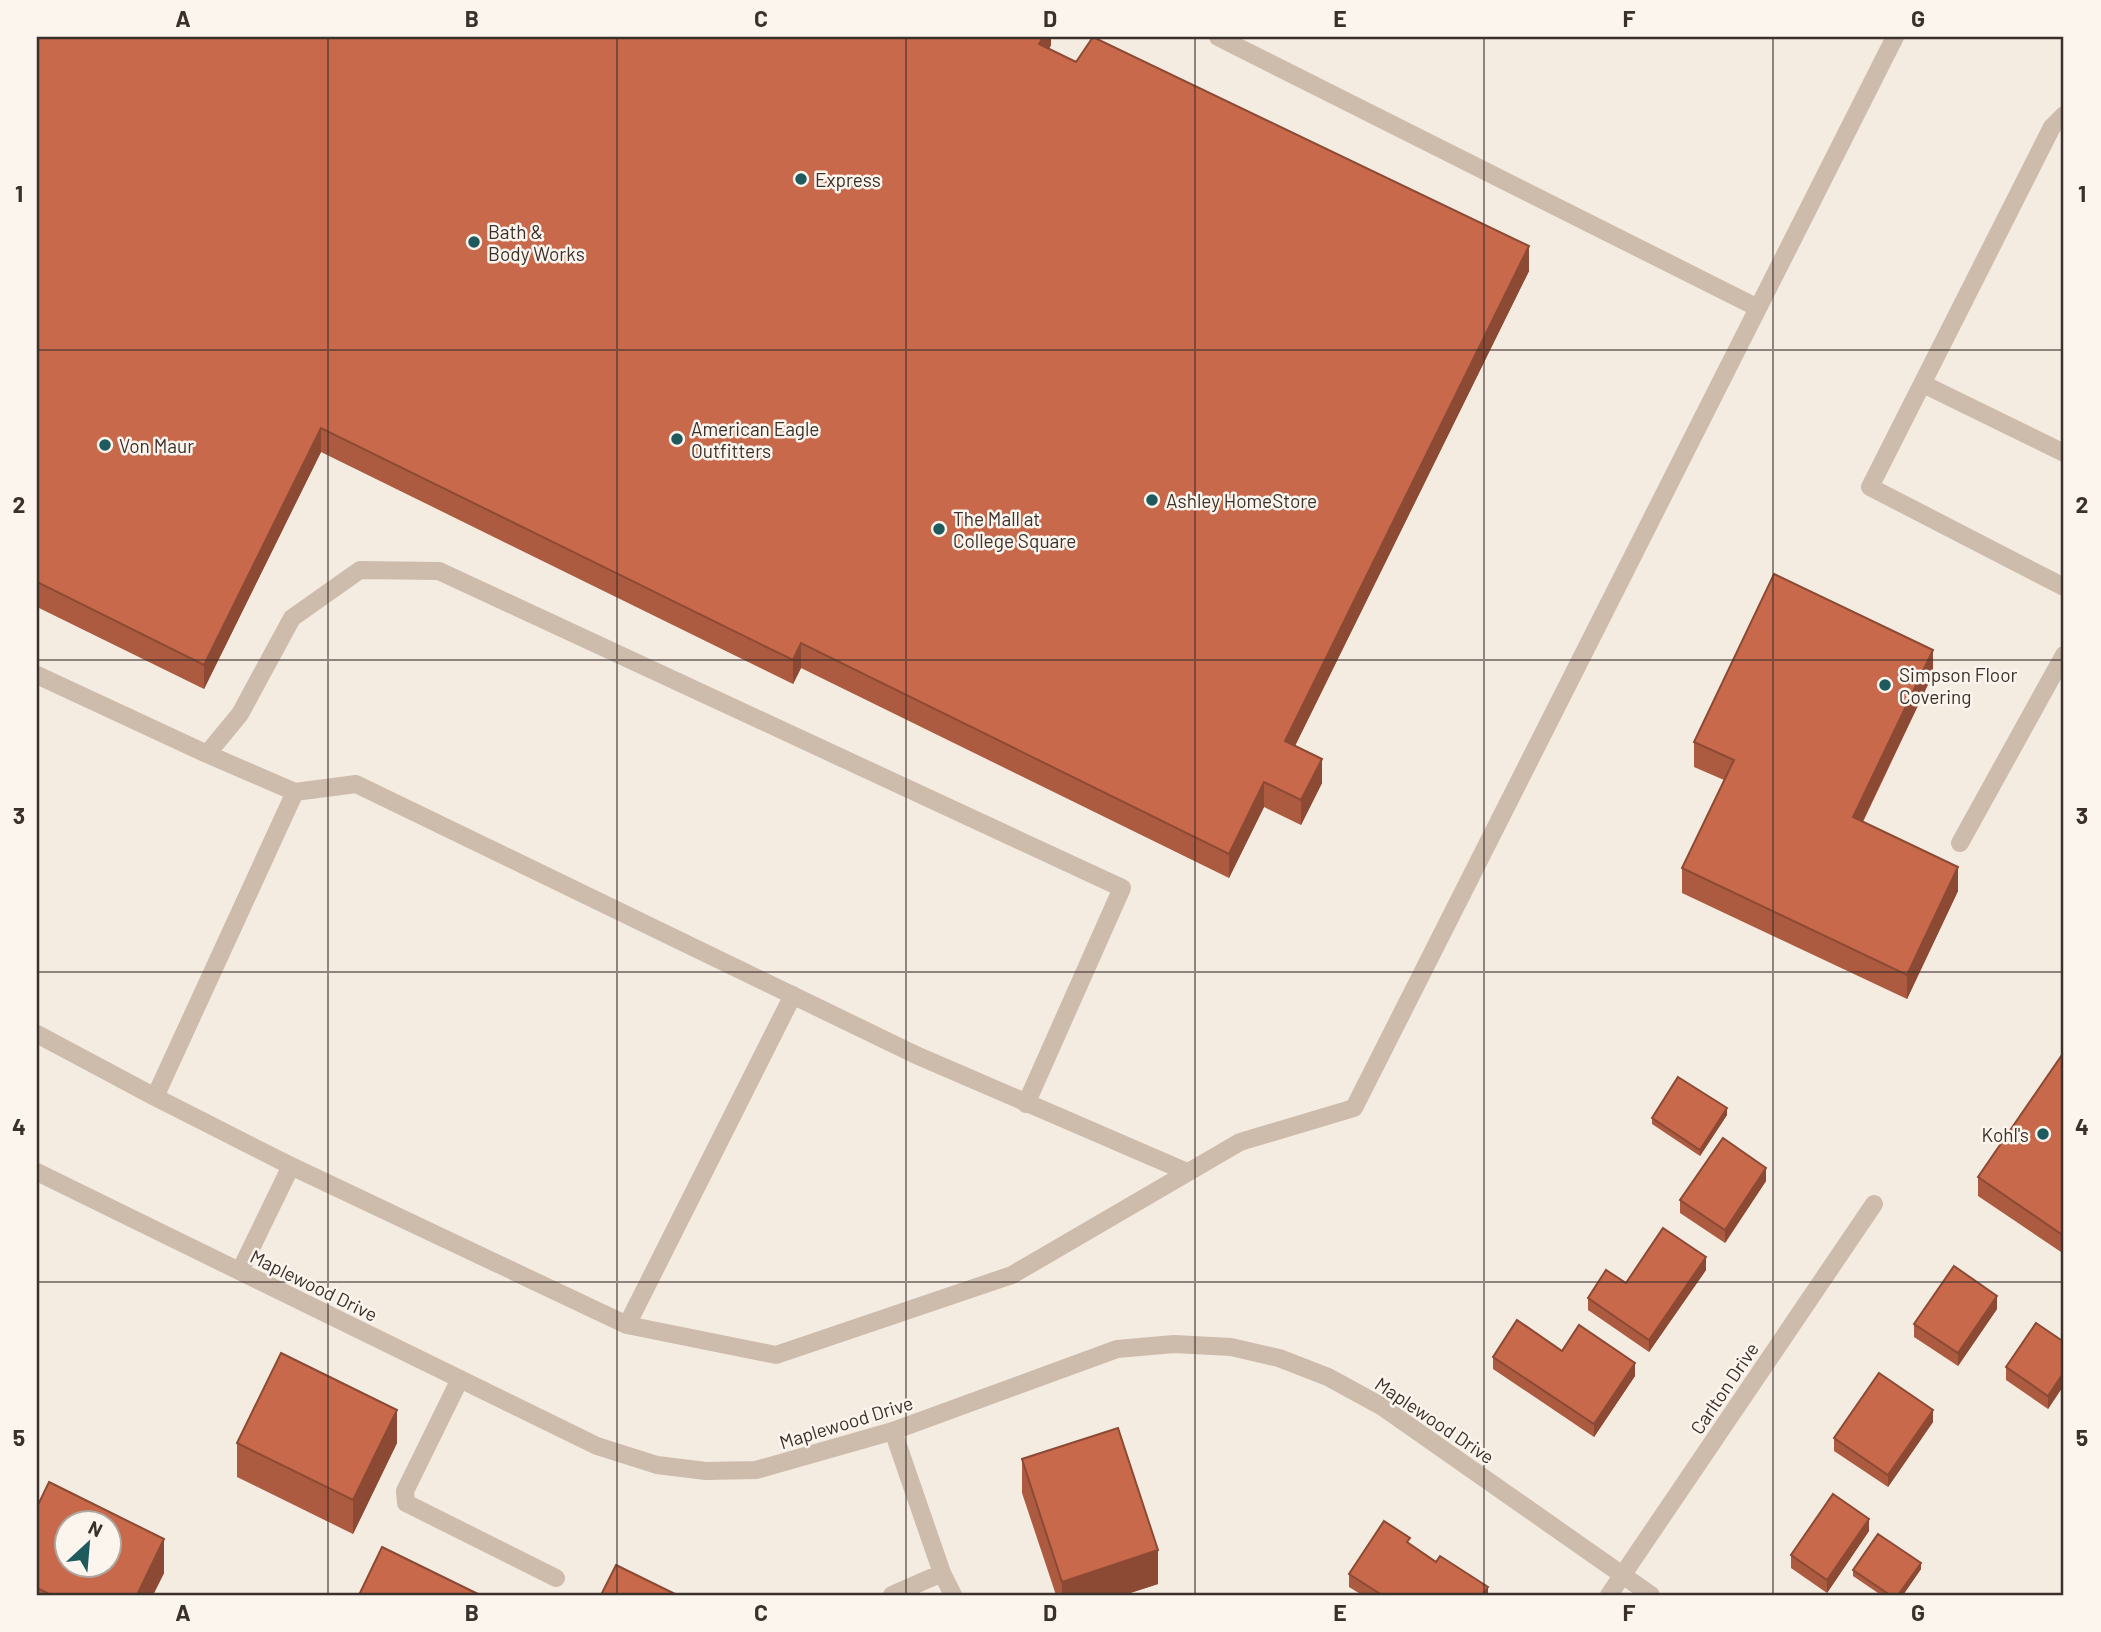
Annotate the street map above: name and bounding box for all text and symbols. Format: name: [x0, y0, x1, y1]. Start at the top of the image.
text: A: [175, 4, 191, 32]
text: B: [465, 4, 479, 32]
text: C: [754, 4, 768, 32]
text: D: [1043, 4, 1057, 32]
text: E: [1333, 4, 1347, 32]
text: F: [1623, 4, 1636, 32]
text: G: [1911, 4, 1925, 32]
place label: Express: [815, 168, 881, 191]
marker: Express: [793, 171, 809, 187]
text: 1: [15, 179, 23, 207]
text: 1: [2078, 179, 2086, 207]
place label: Bath & Body Works: [488, 220, 585, 265]
marker: Bath & Body Works: [466, 234, 482, 250]
place label: American Eagle Outfitters: [691, 417, 820, 462]
marker: American Eagle Outfitters: [669, 431, 685, 447]
place label: Von Maur: [119, 434, 194, 457]
marker: Von Maur: [97, 437, 113, 453]
place label: Ashley HomeStore: [1166, 489, 1317, 512]
text: 2: [13, 490, 25, 518]
text: 2: [2076, 490, 2088, 518]
marker: Ashley HomeStore: [1144, 492, 1160, 508]
place label: The Mall at College Square: [953, 507, 1076, 552]
marker: The Mall at College Square: [931, 521, 947, 537]
place label: Simpson Floor Covering: [1899, 663, 2018, 708]
marker: Simpson Floor Covering: [1877, 677, 1893, 693]
text: 3: [13, 801, 25, 829]
text: 3: [2076, 801, 2088, 829]
text: 4: [12, 1112, 26, 1140]
text: 4: [2075, 1112, 2089, 1140]
place label: Kohl's: [1982, 1123, 2029, 1146]
marker: Kohl's: [2035, 1126, 2051, 1142]
street label: Maplewood Drive: [247, 1244, 381, 1326]
street label: Carlton Drive: [1685, 1338, 1763, 1438]
street label: Maplewood Drive: [1371, 1372, 1499, 1468]
street label: Maplewood Drive: [776, 1391, 916, 1453]
text: 5: [13, 1423, 25, 1451]
text: 5: [2076, 1423, 2088, 1451]
north arrow: [52, 1510, 122, 1580]
text: N: [85, 1515, 106, 1541]
text: A: [175, 1598, 191, 1626]
text: B: [465, 1598, 479, 1626]
text: C: [754, 1598, 768, 1626]
text: D: [1043, 1598, 1057, 1626]
text: E: [1333, 1598, 1347, 1626]
text: F: [1623, 1598, 1636, 1626]
text: G: [1911, 1598, 1925, 1626]

